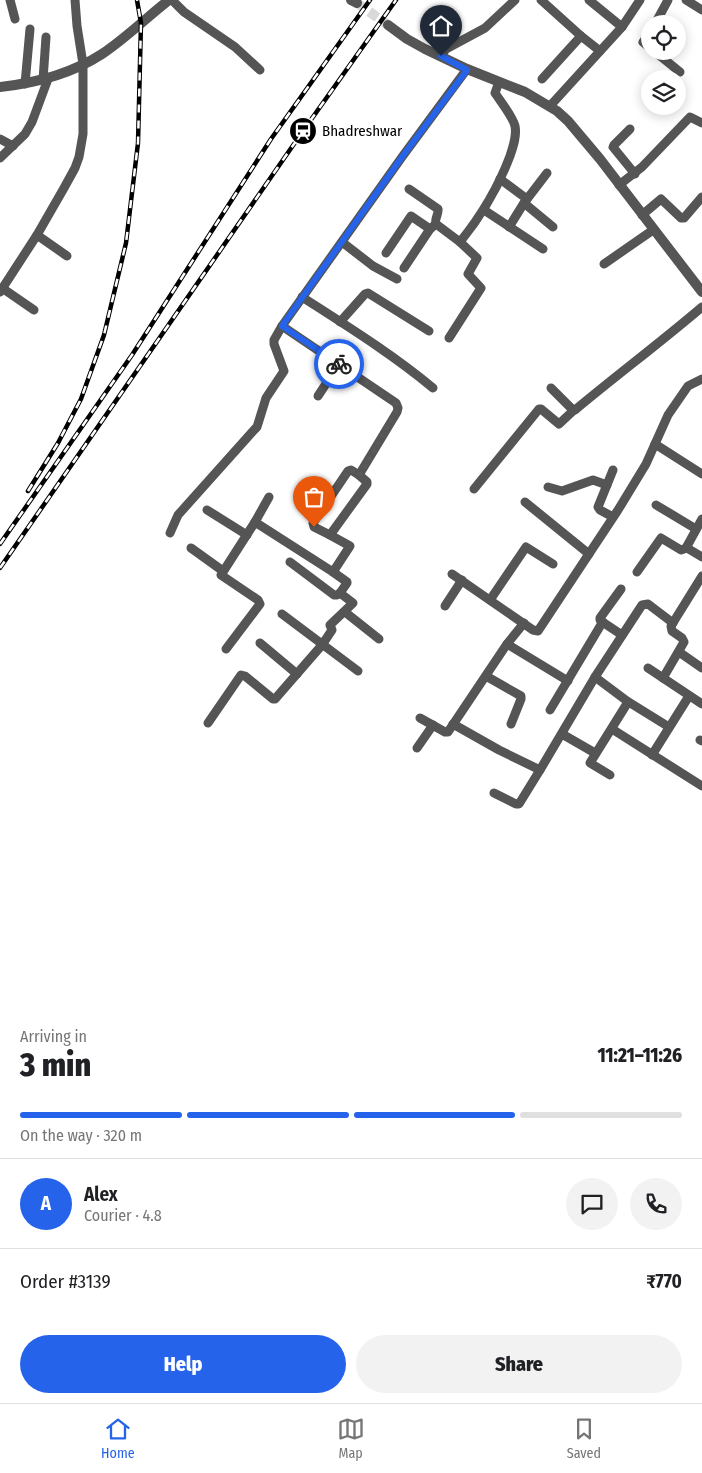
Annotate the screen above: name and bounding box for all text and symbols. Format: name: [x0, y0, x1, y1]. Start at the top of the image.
pin: [420, 5, 462, 56]
icon: home: [427, 12, 455, 40]
map controls: [641, 15, 686, 115]
button: locate: [641, 15, 686, 60]
button: layers: [641, 70, 686, 115]
station icon: Bhadreshwar: [288, 116, 318, 146]
place label: Bhadreshwar: [322, 122, 403, 140]
courier: [314, 339, 364, 389]
icon: bike: [325, 350, 353, 378]
pin: [293, 476, 335, 527]
icon: bag: [300, 483, 328, 511]
text: Arriving in: [20, 1027, 87, 1046]
text: 11:21–11:26: [597, 1044, 682, 1067]
text: 3 min: [20, 1046, 91, 1084]
text: On the way · 320 m: [20, 1126, 142, 1145]
button: chat: [566, 1178, 618, 1230]
button: phone: [630, 1178, 682, 1230]
text: Alex: [84, 1183, 118, 1206]
text: A: [41, 1192, 51, 1215]
text: Courier · 4.8: [84, 1206, 162, 1225]
text: Order #3139: [20, 1270, 111, 1293]
text: ₹770: [646, 1270, 682, 1293]
button: Help: [20, 1335, 346, 1393]
button: Share: [356, 1335, 682, 1393]
tab: Home: [101, 1415, 135, 1462]
tab: Map: [337, 1415, 365, 1462]
tab: Saved: [567, 1415, 601, 1462]

